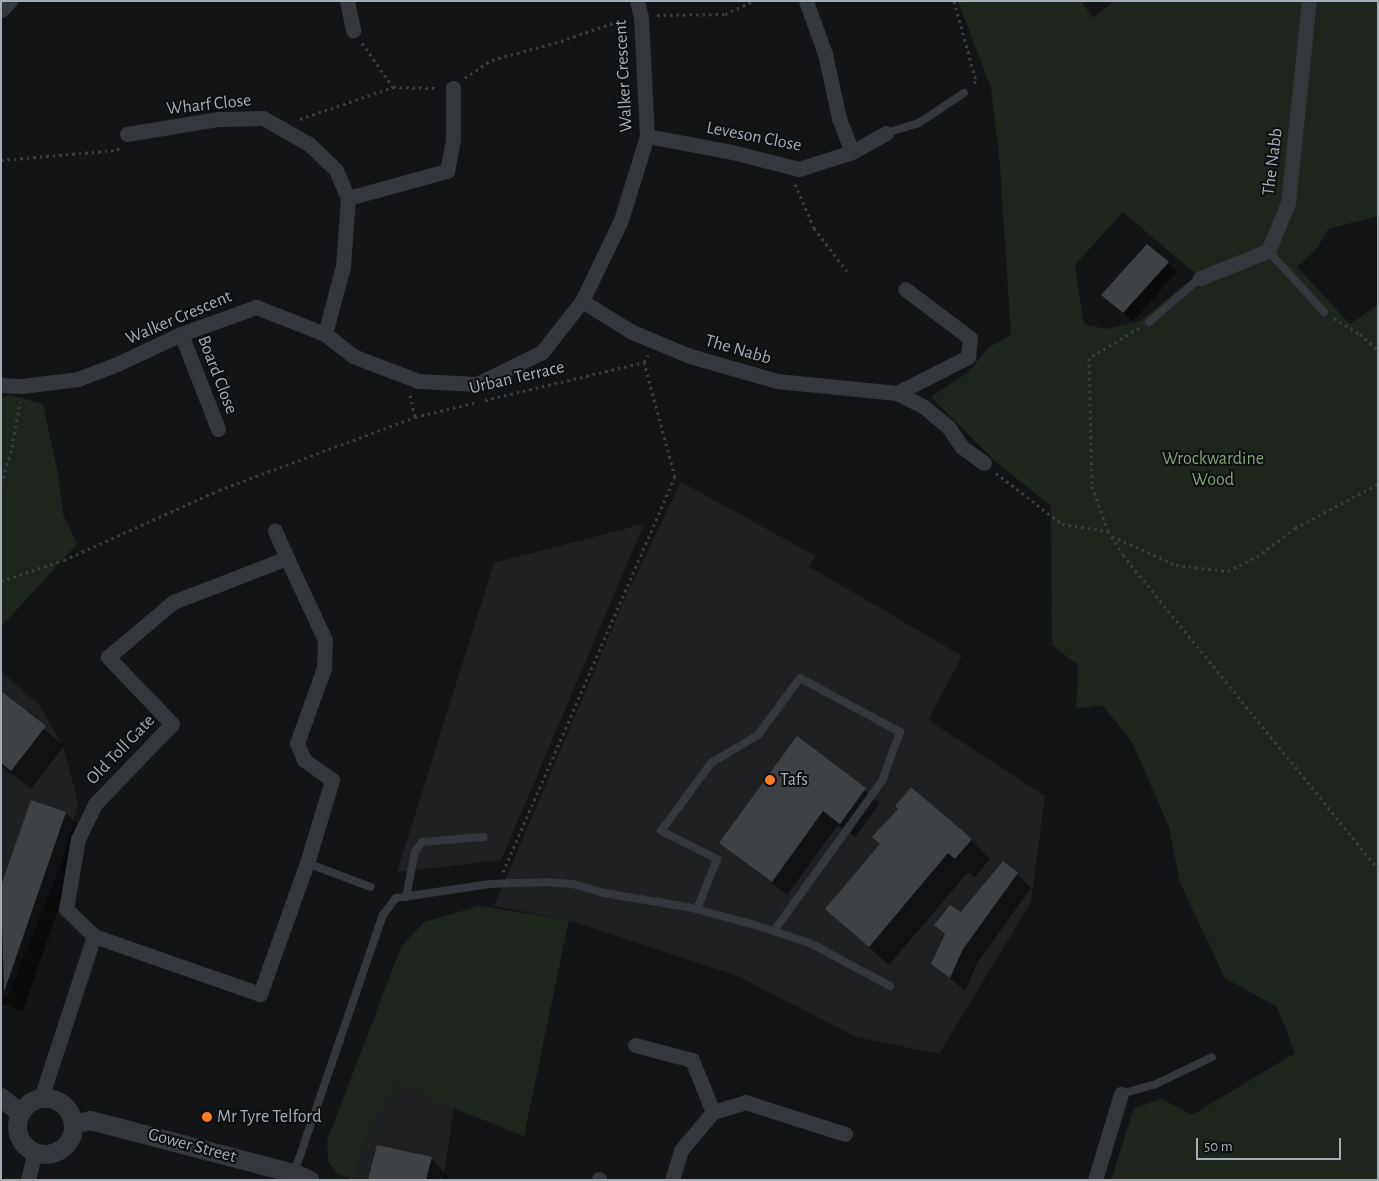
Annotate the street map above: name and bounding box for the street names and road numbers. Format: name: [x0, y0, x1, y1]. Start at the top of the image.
street label: Walker Crescent: [610, 19, 638, 133]
street label: Wharf Close: [165, 90, 253, 120]
street label: Leveson Close: [705, 117, 803, 157]
street label: The Nabb: [1258, 127, 1288, 197]
street label: Walker Crescent: [123, 286, 235, 350]
street label: The Nabb: [702, 330, 774, 370]
street label: Board Close: [192, 333, 242, 417]
street label: Urban Terrace: [467, 357, 567, 399]
street label: Old Toll Gate: [82, 710, 160, 790]
street label: Gower Street: [146, 1124, 238, 1168]

